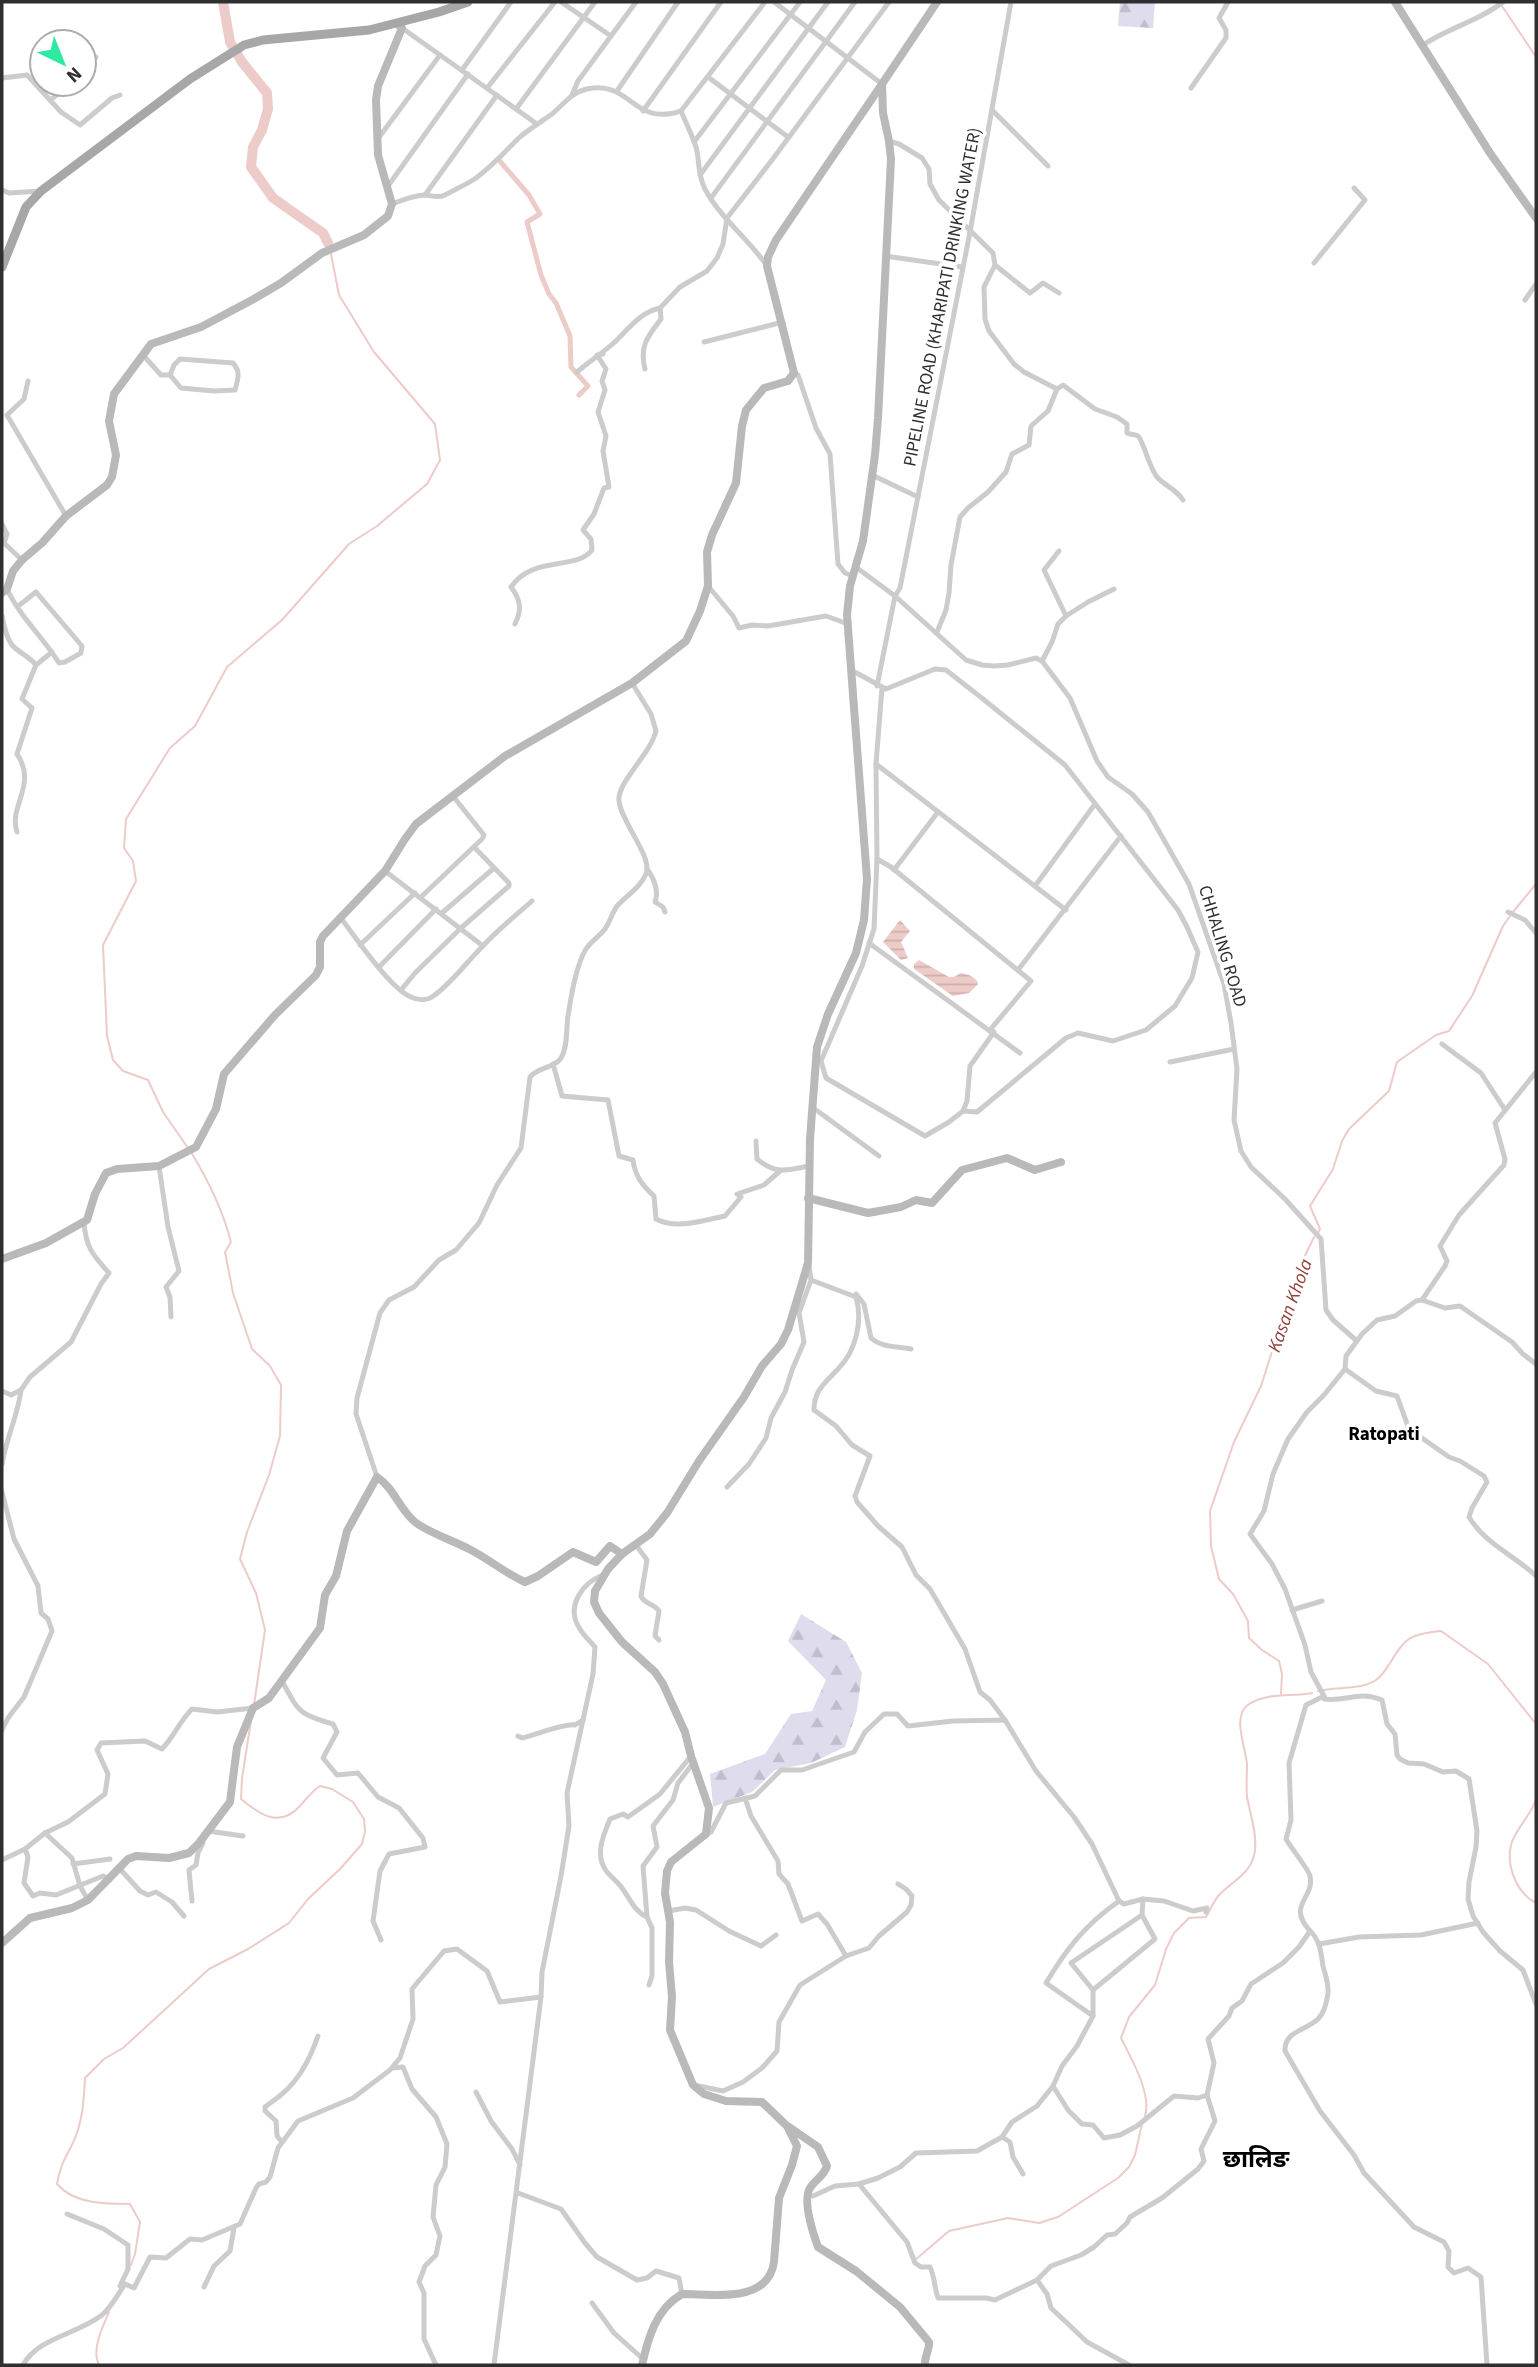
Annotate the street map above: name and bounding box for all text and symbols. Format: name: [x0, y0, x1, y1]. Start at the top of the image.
north arrow: [28, 28, 98, 98]
text: N: [60, 60, 87, 89]
street label: PIPELINE ROAD (KHARIPATI DRINKING WATER): [897, 126, 988, 469]
street label: CHHALING ROAD: [1192, 882, 1253, 1010]
water label: Kasan Khola: [1261, 1255, 1320, 1356]
district label: Ratopati: [1348, 1421, 1420, 1448]
district label: छालिङ: [1223, 2142, 1290, 2177]

